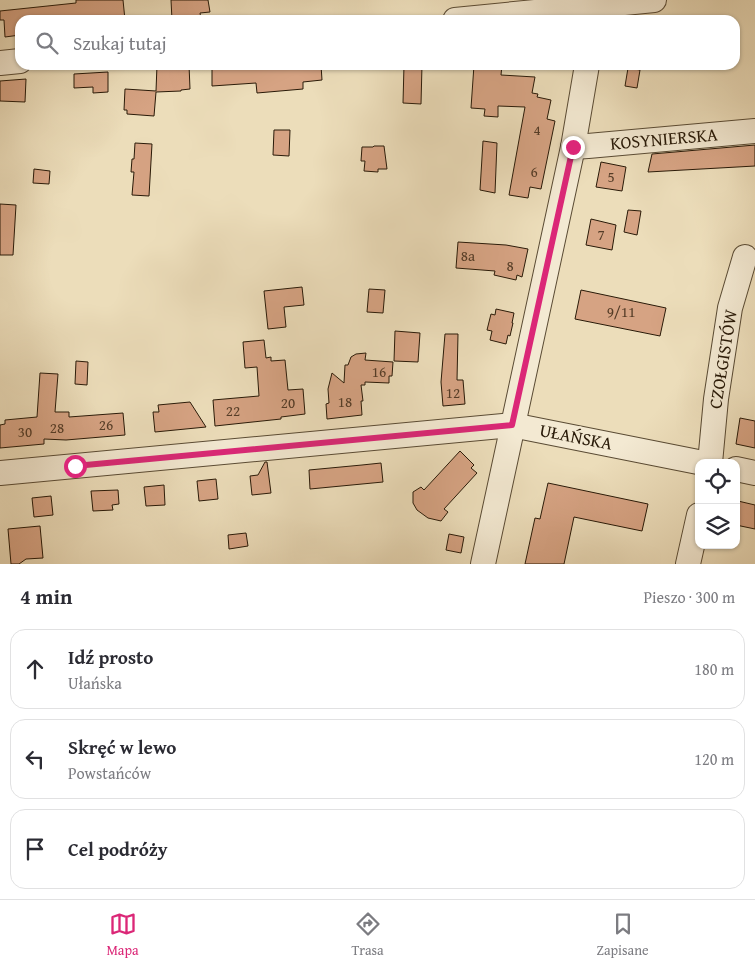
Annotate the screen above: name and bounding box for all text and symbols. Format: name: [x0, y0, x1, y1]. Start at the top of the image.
search box: [15, 15, 740, 70]
icon: search: [33, 29, 61, 57]
text: Szukaj tutaj: [73, 29, 167, 57]
house number: 4: [533, 119, 541, 140]
street label: KOSYNIERSKA: [609, 120, 719, 157]
route end: [562, 136, 585, 159]
house number: 6: [530, 161, 538, 182]
house number: 5: [607, 166, 615, 187]
house number: 7: [597, 224, 605, 245]
house number: 8a: [461, 245, 475, 266]
house number: 8: [506, 255, 514, 276]
house number: 9/11: [607, 301, 635, 322]
street label: CZOŁGISTÓW: [701, 307, 744, 411]
house number: 16: [372, 361, 386, 382]
house number: 12: [446, 382, 460, 403]
house number: 18: [338, 391, 352, 412]
house number: 20: [281, 392, 295, 413]
house number: 22: [226, 400, 240, 421]
house number: 26: [99, 414, 113, 435]
street label: UŁAŃSKA: [537, 416, 615, 457]
house number: 28: [50, 417, 64, 438]
house number: 30: [18, 421, 32, 442]
route start: [64, 455, 87, 478]
map controls: [695, 459, 740, 549]
button: locate: [695, 459, 740, 504]
button: layers: [695, 504, 740, 549]
text: 4 min: [20, 581, 72, 612]
text: Pieszo · 300 m: [643, 585, 735, 609]
text: Idź prosto: [68, 643, 153, 671]
icon: ahead: [21, 655, 49, 683]
text: 180 m: [694, 657, 734, 681]
text: Ułańska: [68, 671, 122, 695]
text: Skręć w lewo: [68, 733, 176, 761]
icon: left: [21, 745, 49, 773]
text: 120 m: [694, 747, 734, 771]
text: Powstańców: [68, 761, 151, 785]
icon: arrive: [21, 835, 49, 863]
text: Cel podróży: [68, 835, 168, 863]
tab: Mapa: [106, 910, 139, 960]
tab: Trasa: [351, 910, 384, 960]
tab: Zapisane: [596, 910, 649, 960]

